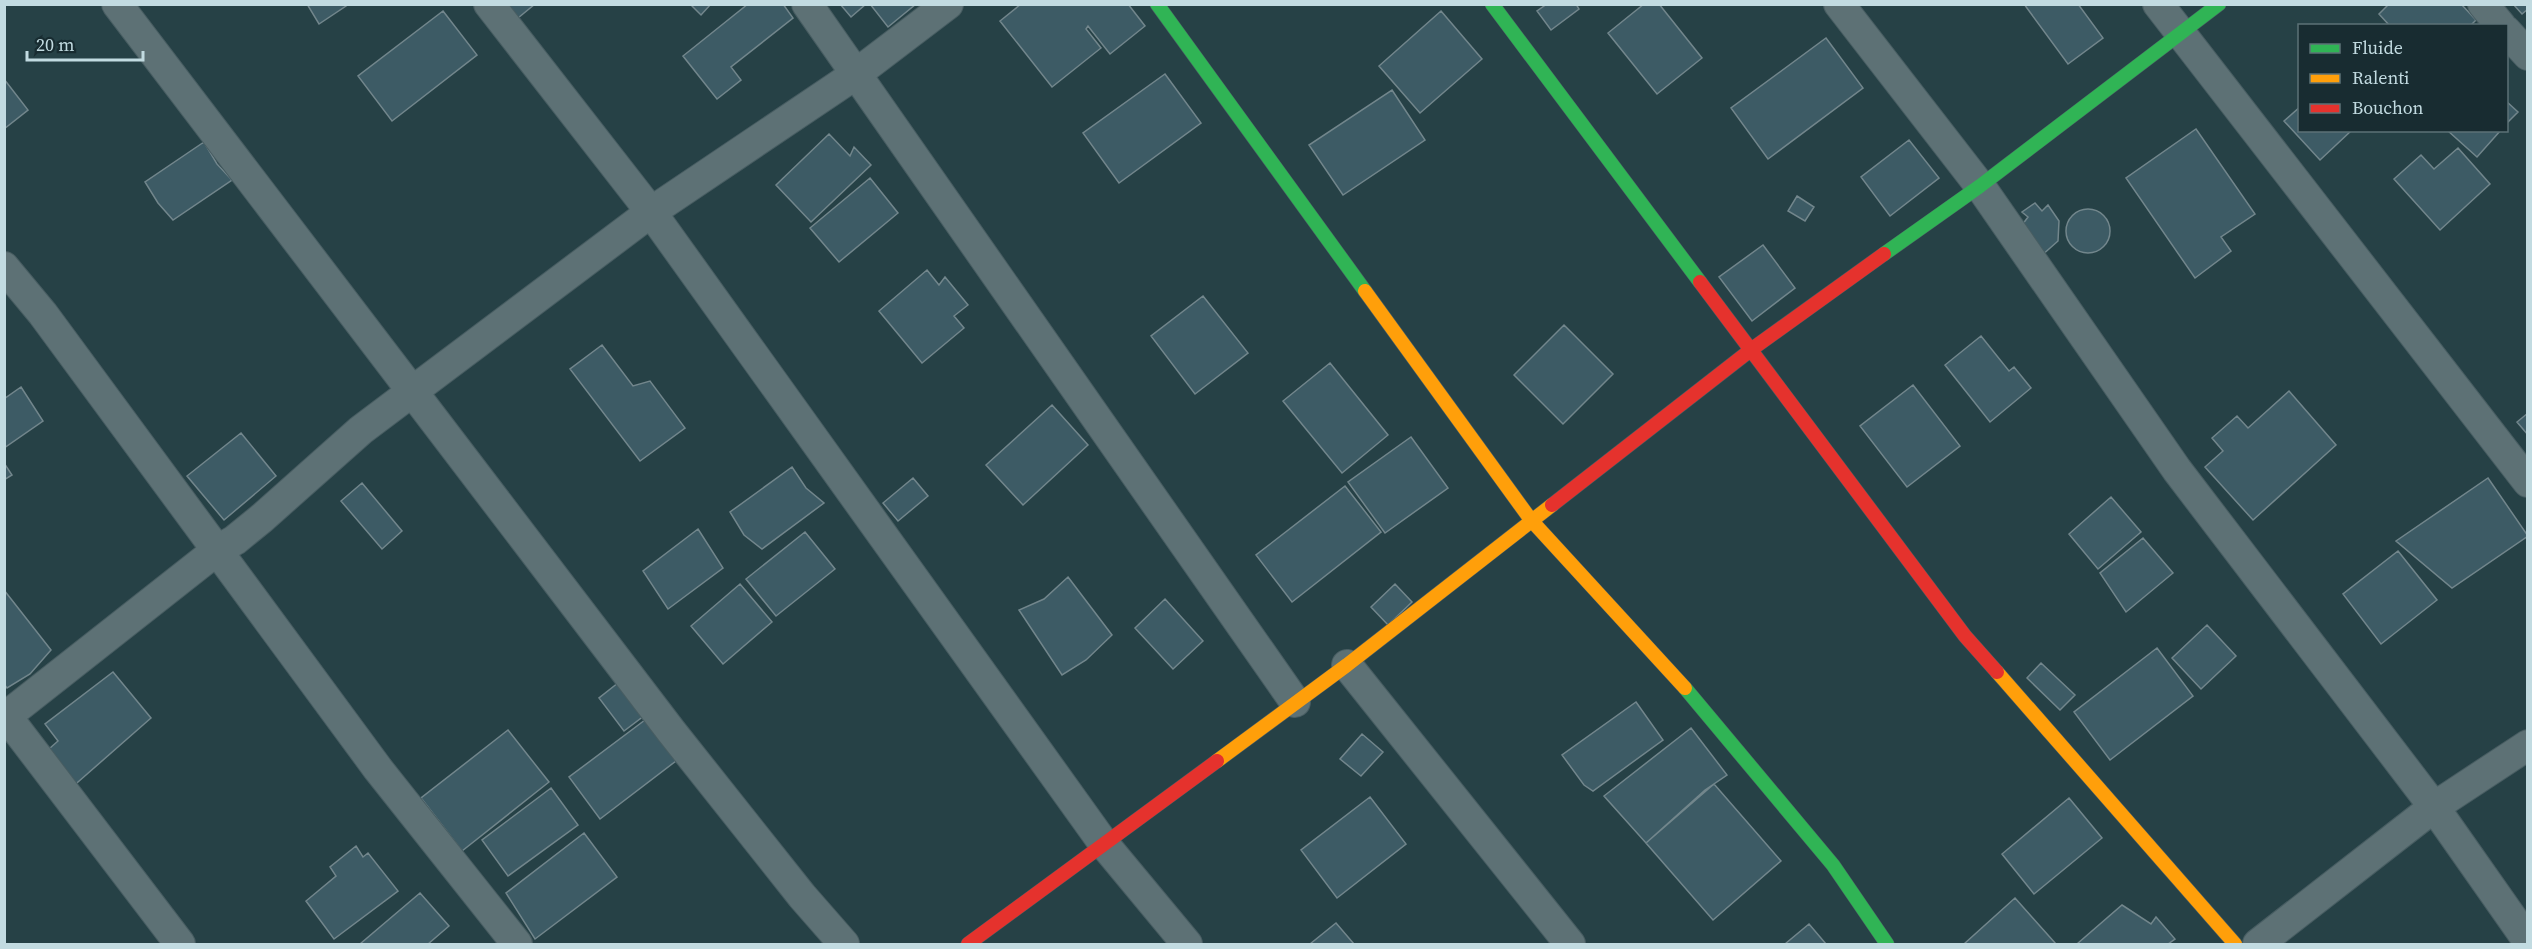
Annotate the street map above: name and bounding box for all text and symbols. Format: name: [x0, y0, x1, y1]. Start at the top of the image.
scale bar: [27, 24, 142, 62]
legend: [2298, 24, 2508, 132]
text: 20 m: [36, 32, 74, 57]
text: Fluide: [2352, 35, 2403, 60]
text: Ralenti: [2352, 65, 2409, 90]
text: Bouchon: [2352, 95, 2424, 120]

